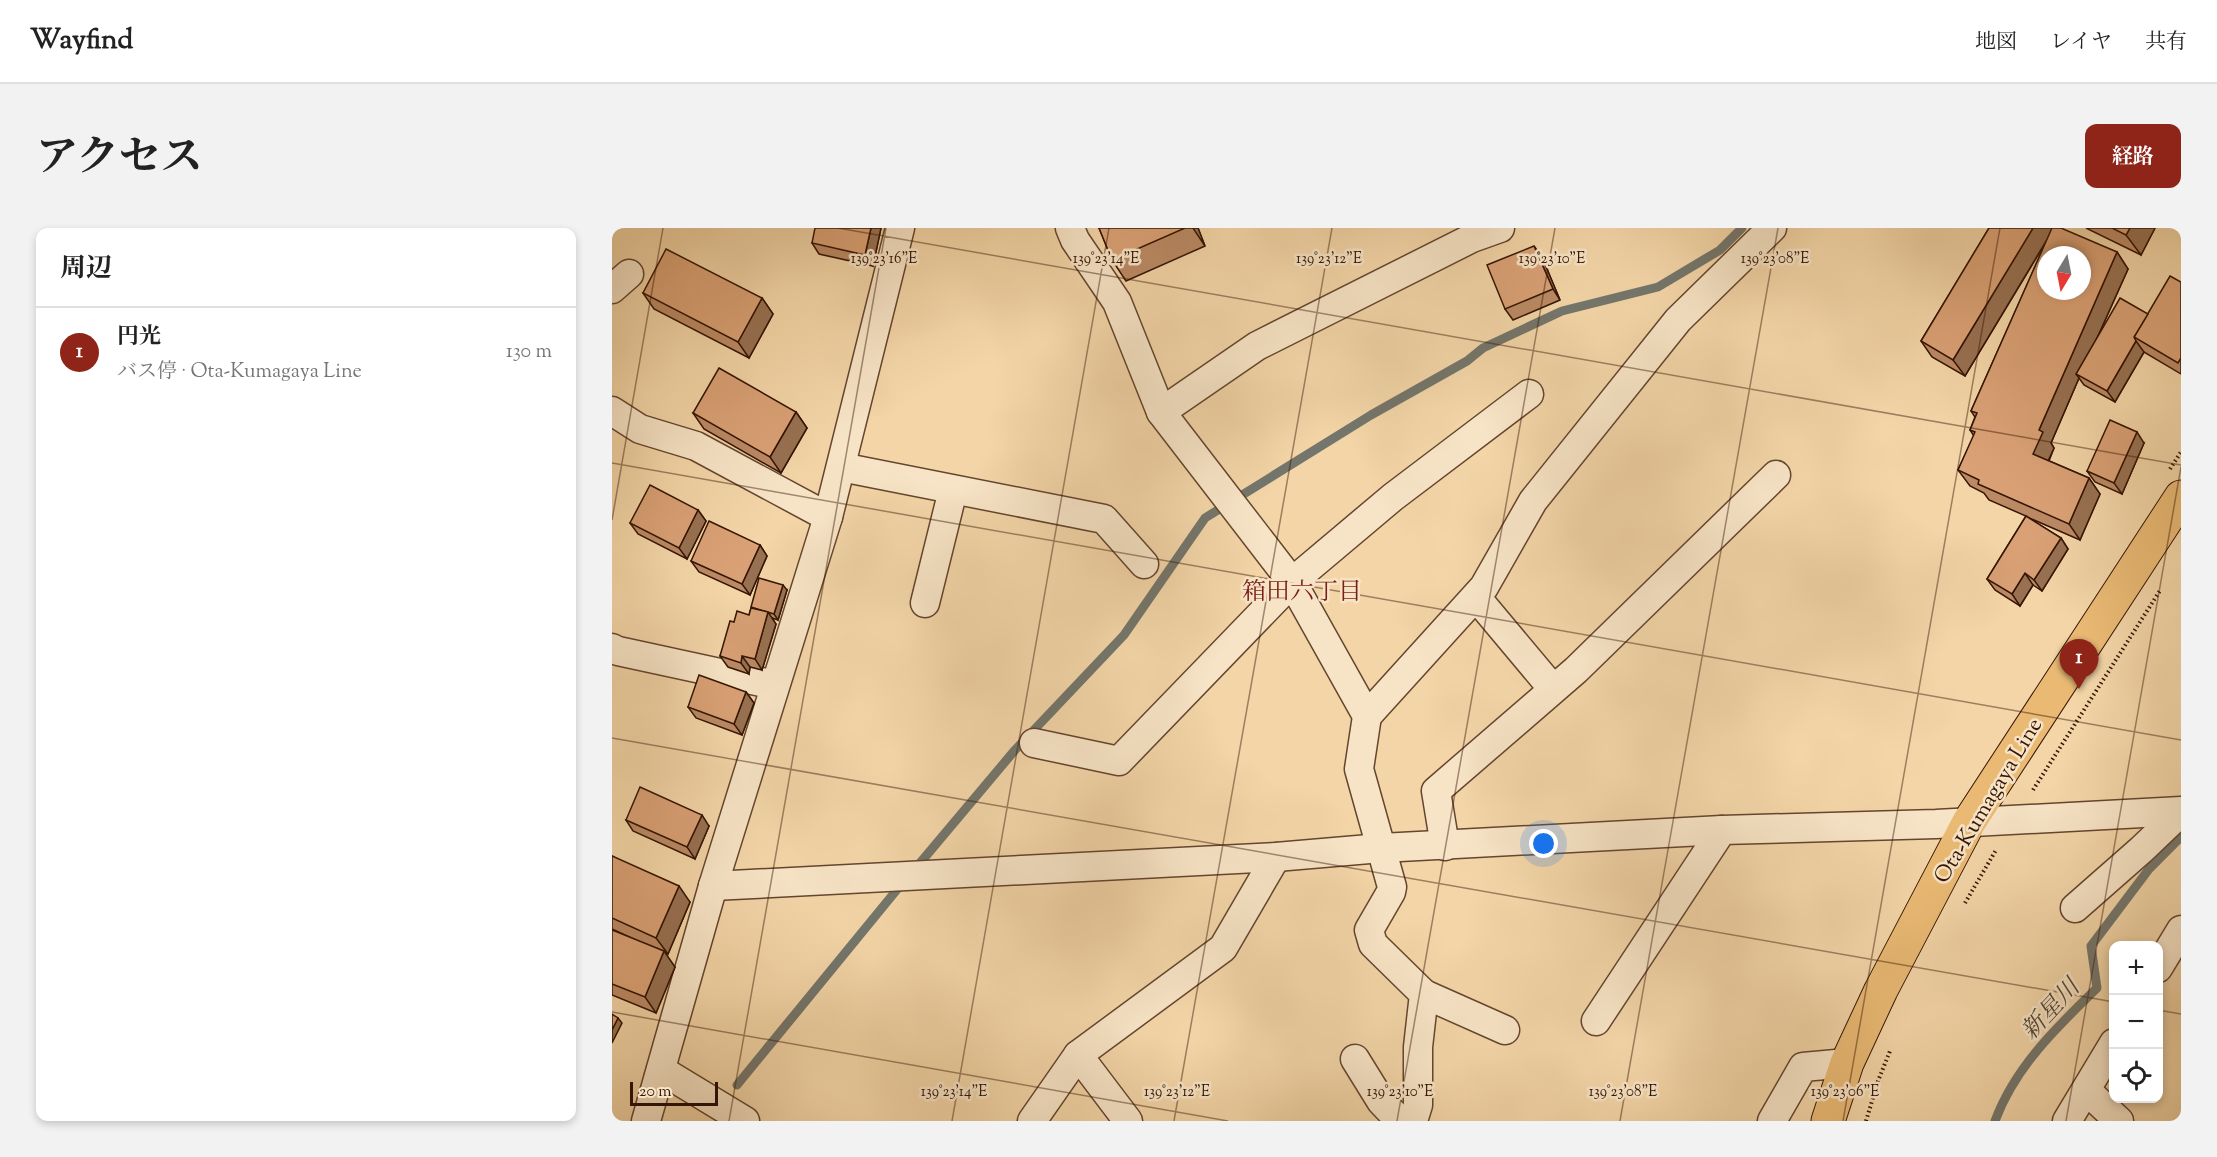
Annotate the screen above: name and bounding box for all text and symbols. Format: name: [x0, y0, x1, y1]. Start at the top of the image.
text: Wayfind: [30, 21, 133, 61]
text: 地図: [1975, 28, 2017, 58]
text: レイヤ: [2050, 28, 2112, 58]
text: 共有: [2145, 28, 2187, 58]
button: 経路: [2085, 124, 2181, 188]
text: アクセス: [36, 130, 203, 190]
north arrow: [2037, 246, 2091, 300]
text: 139°23'16"E: [851, 249, 917, 270]
text: 139°23'14"E: [1073, 249, 1139, 270]
text: 139°23'12"E: [1296, 249, 1362, 270]
text: 139°23'10"E: [1519, 249, 1585, 270]
text: 139°23'08"E: [1741, 249, 1809, 270]
text: 周辺: [60, 251, 112, 288]
text: 円光: [117, 322, 161, 354]
text: 1: [76, 338, 83, 367]
text: 130 m: [506, 338, 552, 367]
text: バス停 · Ota-Kumagaya Line: [117, 358, 362, 387]
district label: 箱田六丁目: [1242, 576, 1362, 610]
pin: 1: [2060, 640, 2098, 689]
street label: Ota-Kumagaya Line: [1927, 713, 2052, 891]
your location: [1529, 829, 1558, 858]
map controls: [2109, 941, 2163, 1103]
button: +: [2109, 941, 2163, 995]
water label: 新星川: [2014, 970, 2090, 1048]
button: −: [2109, 995, 2163, 1049]
button: locate: [2109, 1049, 2163, 1103]
scale bar: [630, 1079, 718, 1106]
text: 20 m: [639, 1081, 672, 1104]
text: 139°23'14"E: [921, 1082, 987, 1103]
text: 139°23'12"E: [1144, 1082, 1210, 1103]
text: 139°23'10"E: [1367, 1082, 1433, 1103]
text: 139°23'08"E: [1589, 1082, 1657, 1103]
text: 139°23'06"E: [1811, 1082, 1879, 1103]

